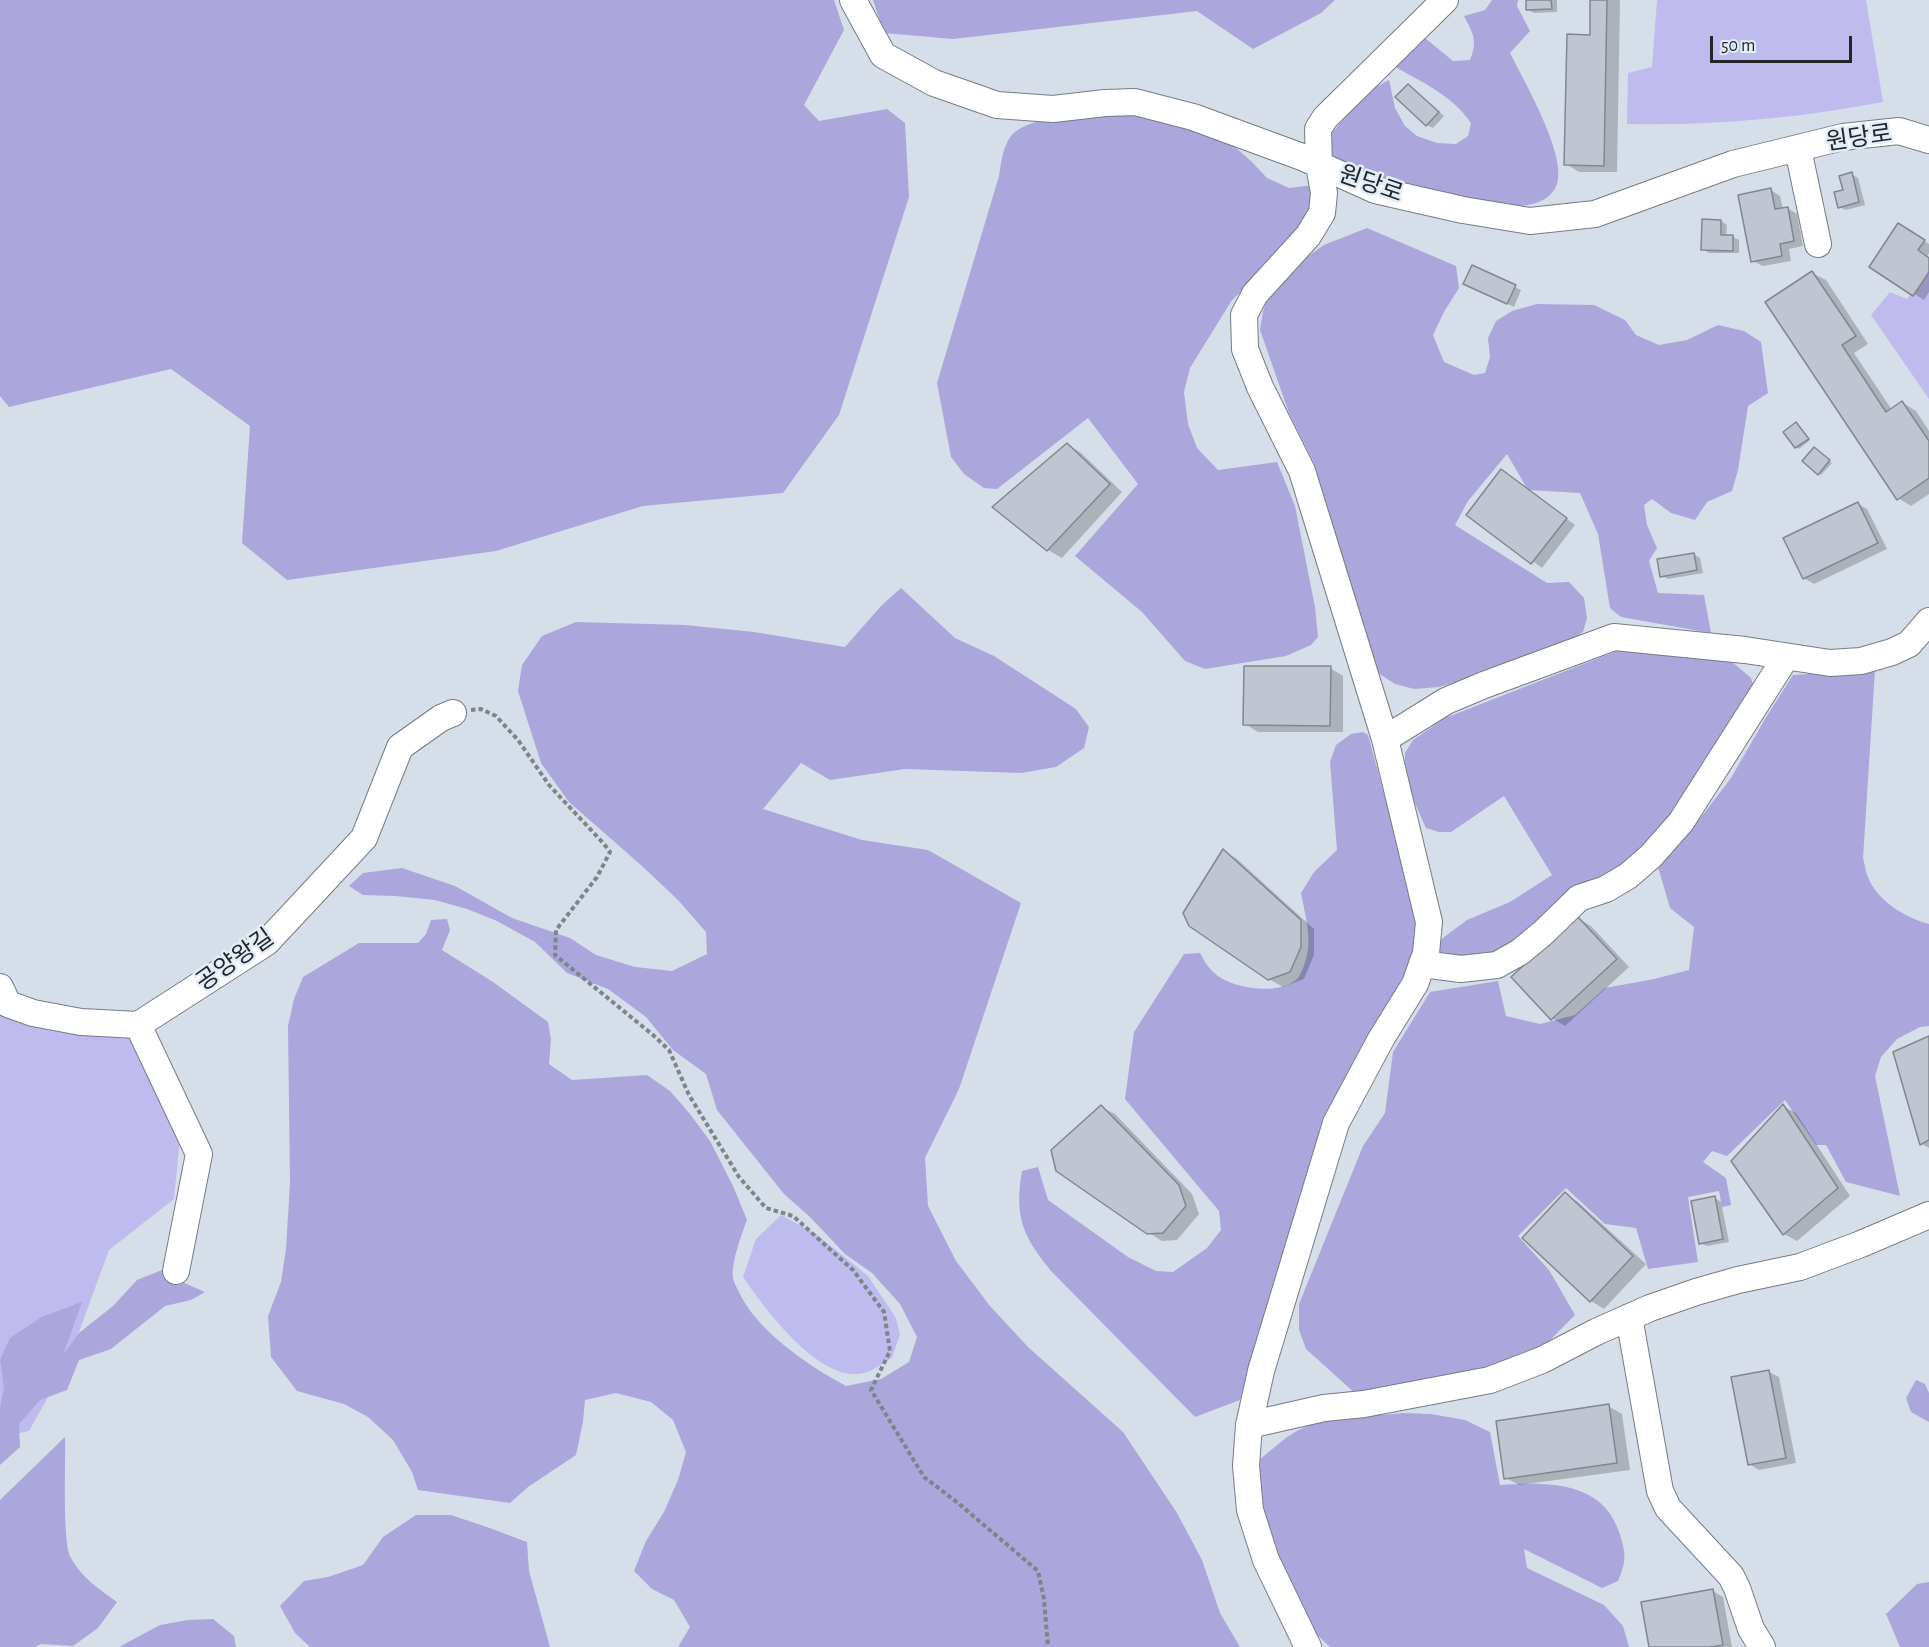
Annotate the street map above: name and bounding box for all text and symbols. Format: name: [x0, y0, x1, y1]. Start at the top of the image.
scale bar: [1713, 24, 1856, 62]
text: 50 m: [1721, 37, 1755, 55]
street label: 원당로: [1824, 119, 1894, 157]
street label: 원당로: [1335, 160, 1407, 208]
street label: 공양왕길: [191, 923, 279, 997]

